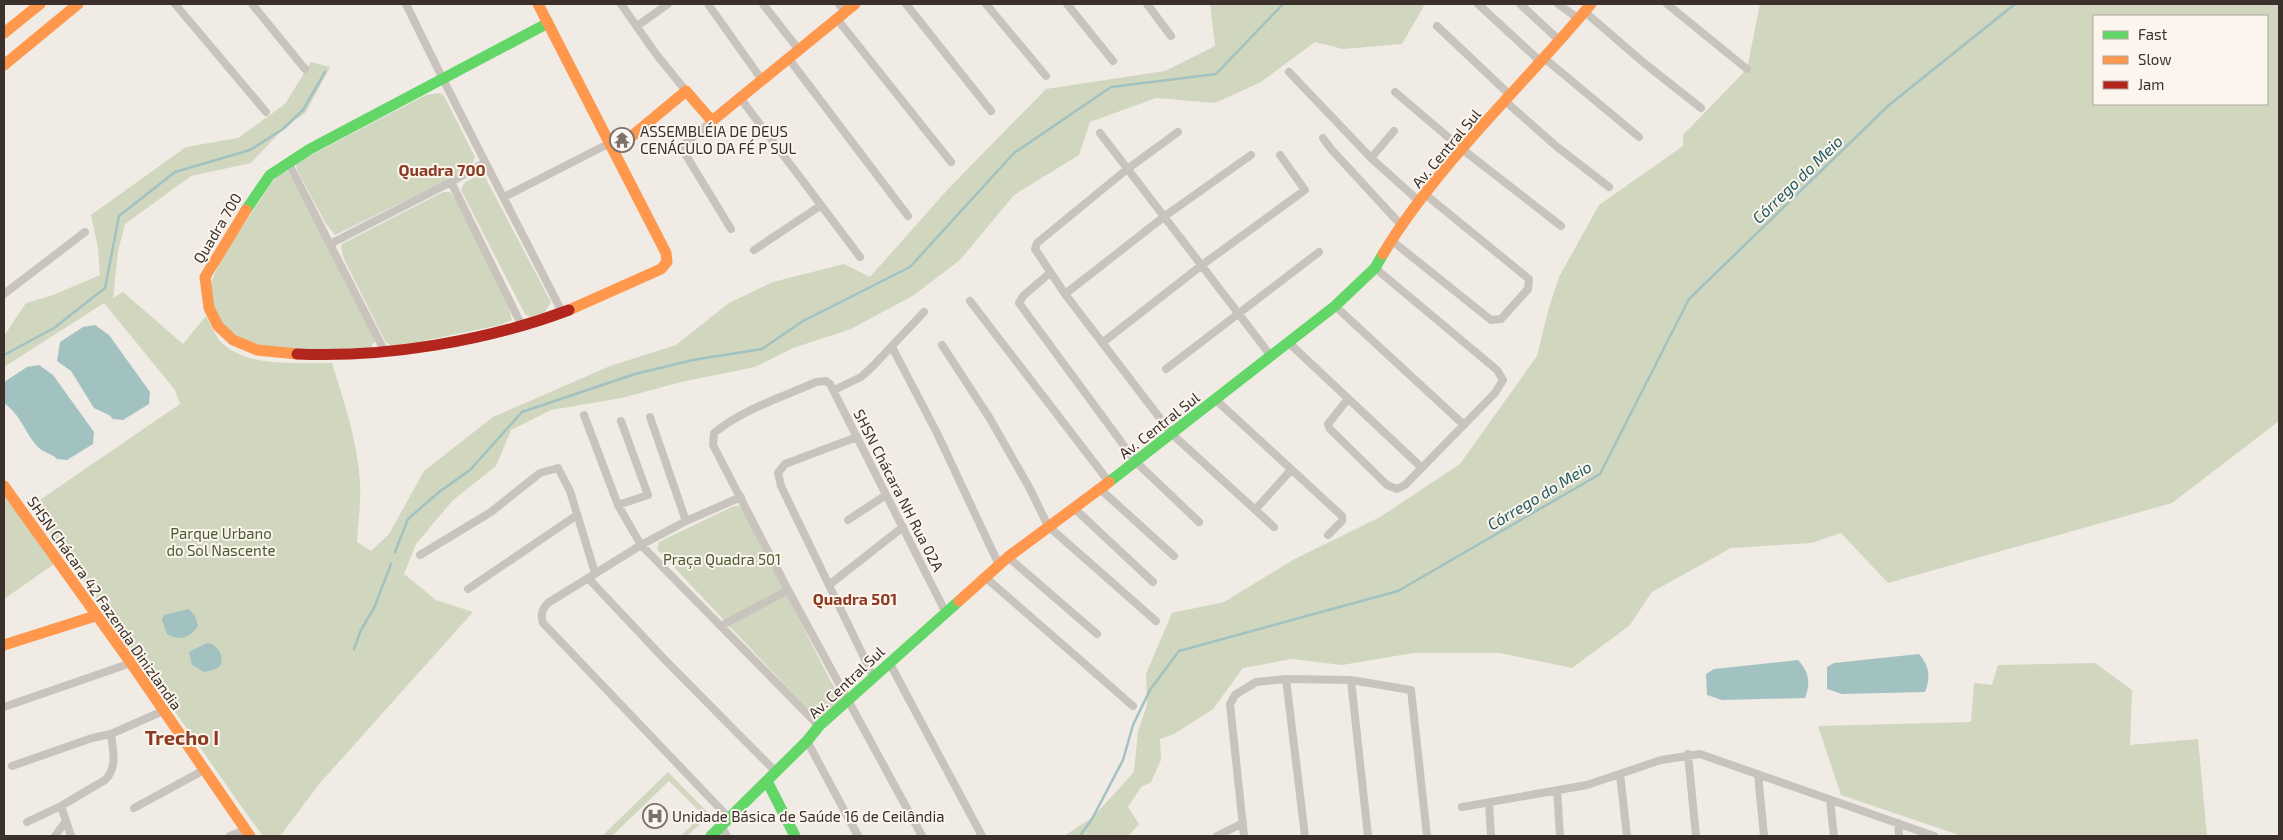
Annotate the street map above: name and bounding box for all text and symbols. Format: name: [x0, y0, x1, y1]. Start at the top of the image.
legend: [2093, 15, 2268, 105]
text: Fast: [2138, 25, 2168, 43]
text: Slow: [2138, 50, 2172, 68]
text: Jam: [2138, 75, 2164, 93]
street label: Av. Central Sul: [1408, 104, 1485, 191]
place label: ASSEMBLÉIA DE DEUS CENÁCULO DA FÉ P SUL: [640, 122, 797, 157]
temple icon: ASSEMBLÉIA DE DEUS CENÁCULO DA FÉ P SUL: [609, 127, 635, 153]
water label: Córrego do Meio: [1748, 131, 1846, 227]
district label: Quadra 700: [398, 160, 486, 180]
street label: Quadra 700: [189, 190, 246, 267]
street label: Av. Central Sul: [1115, 388, 1203, 462]
street label: SHSN Chácara NH Rua 02A: [850, 406, 948, 575]
water label: Córrego do Meio: [1483, 456, 1595, 534]
street label: SHSN Chácara 42 Fazenda Dinizlandia: [24, 493, 186, 713]
park label: Parque Urbano do Sol Nascente: [166, 524, 276, 559]
park label: Praça Quadra 501: [663, 550, 781, 569]
district label: Quadra 501: [813, 589, 897, 609]
street label: Av. Central Sul: [804, 642, 888, 722]
district label: Trecho I: [145, 725, 219, 749]
hospital icon: Unidade Básica de Saúde 16 de Ceilândia: [642, 803, 668, 829]
place label: Unidade Básica de Saúde 16 de Ceilândia: [672, 807, 944, 825]

